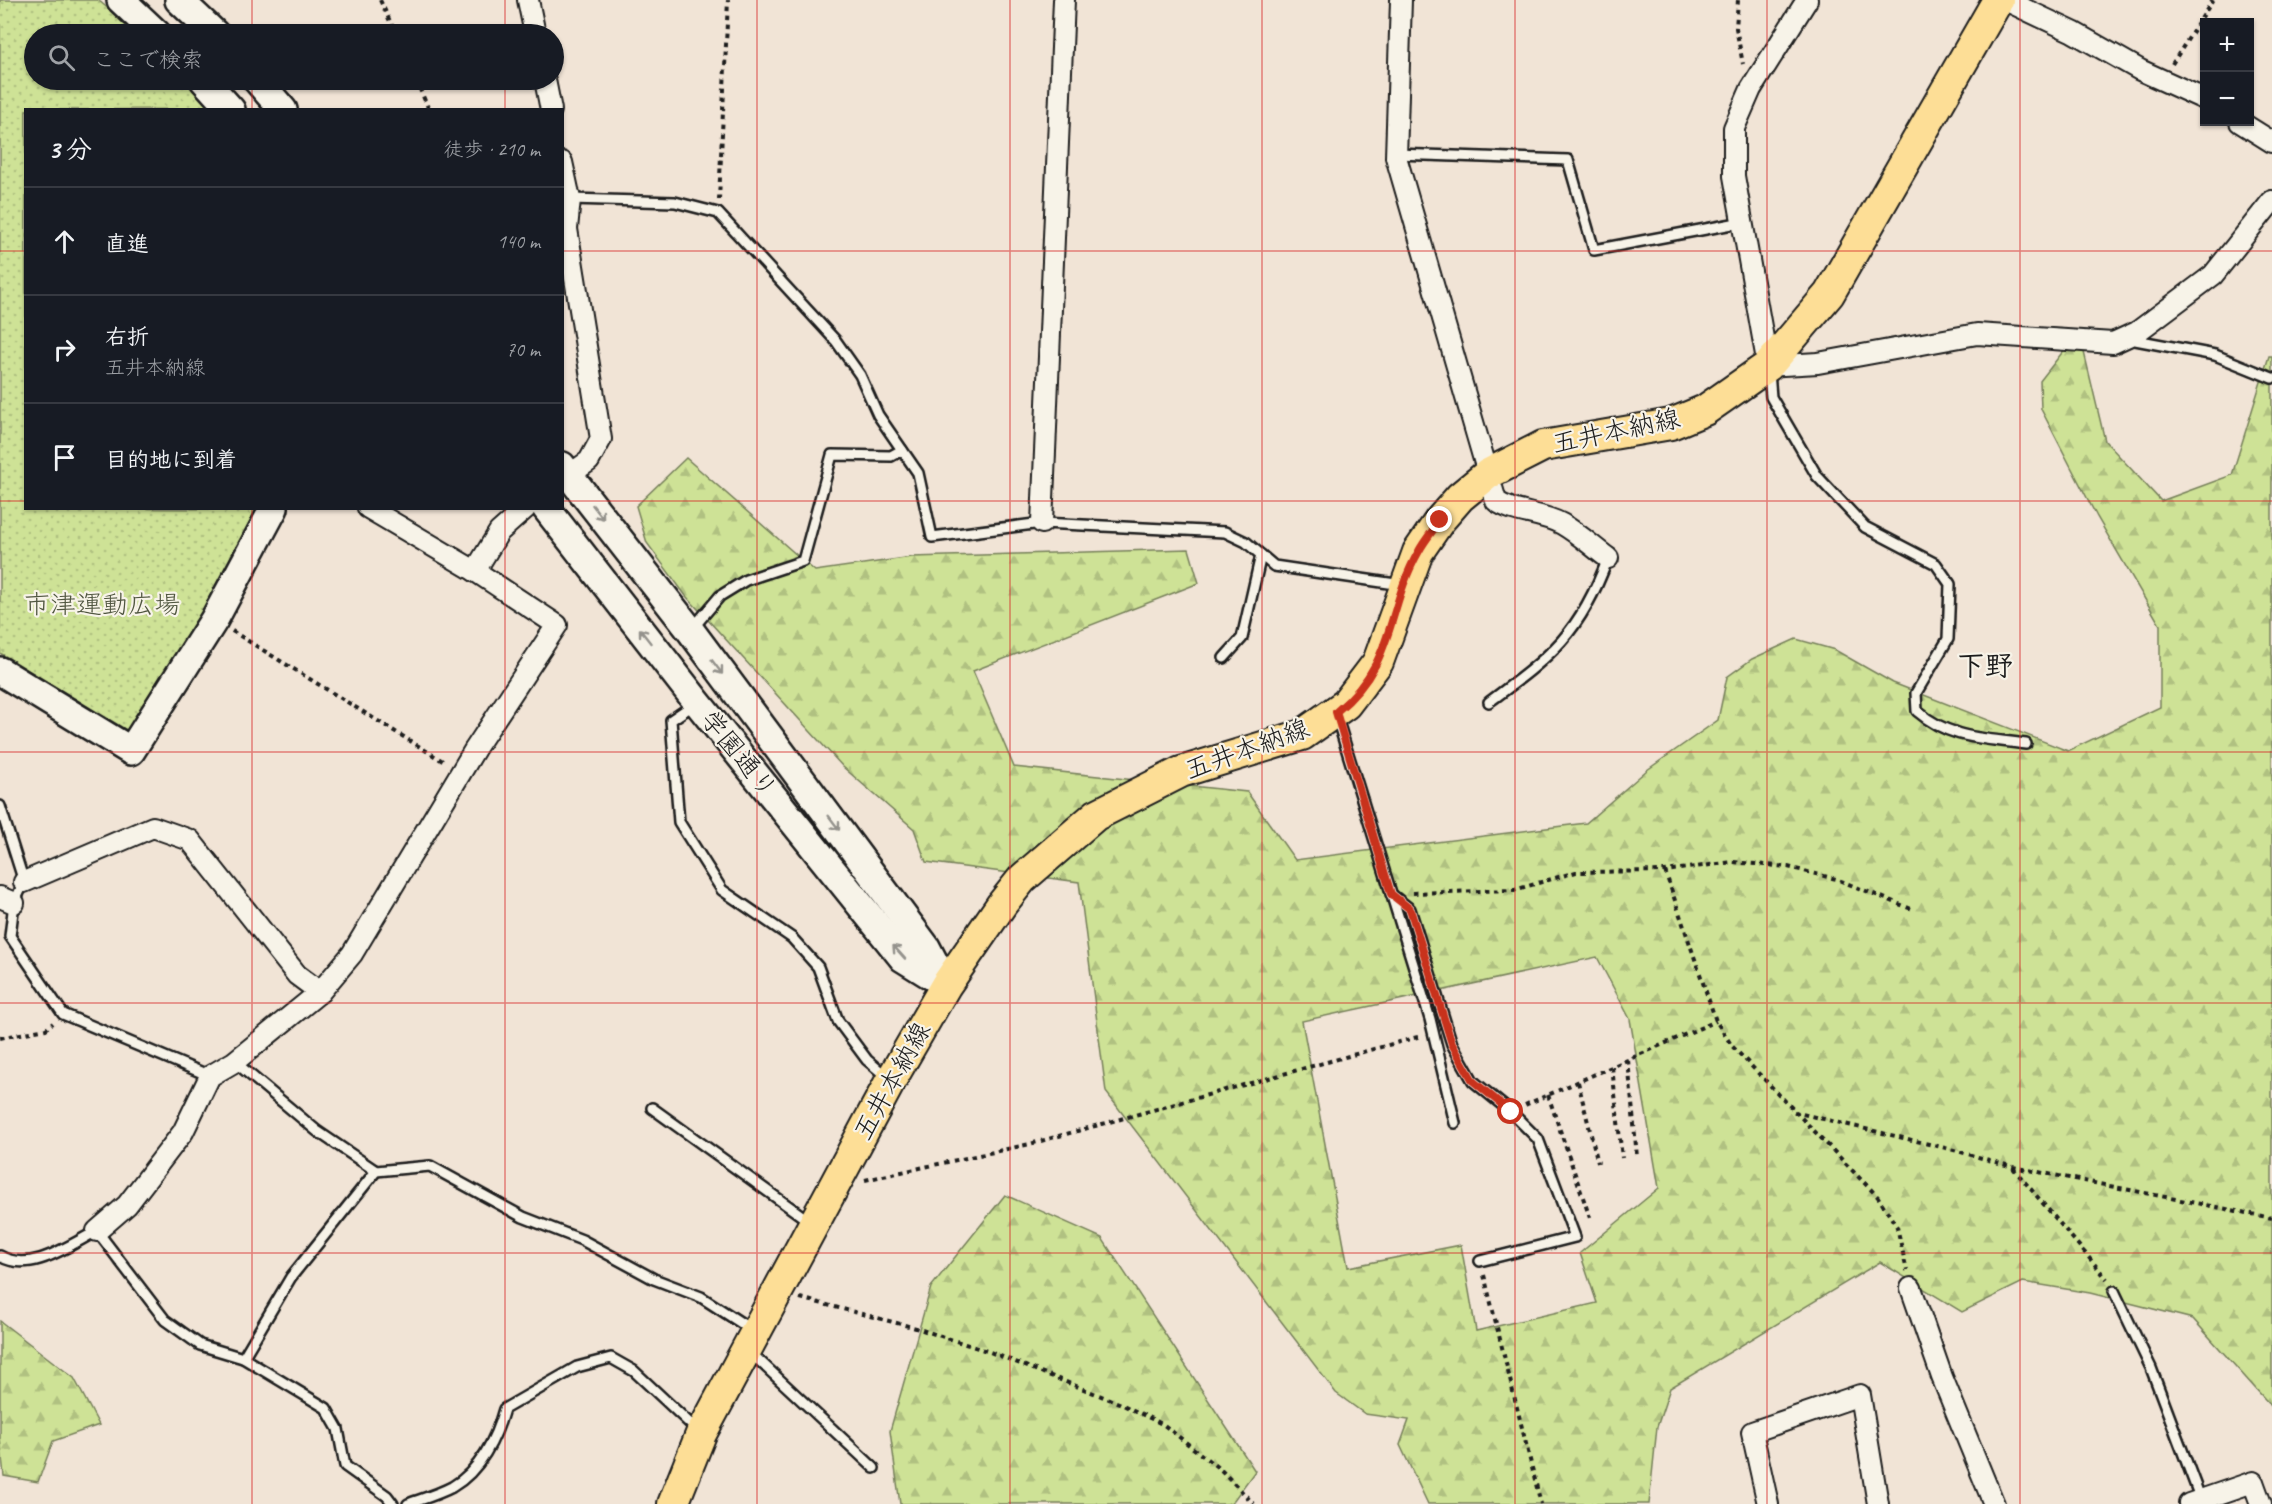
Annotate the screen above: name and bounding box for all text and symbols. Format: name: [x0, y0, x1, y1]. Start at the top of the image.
map controls: [2200, 18, 2254, 126]
button: +: [2200, 18, 2254, 72]
search box: [24, 24, 564, 90]
icon: search: [45, 41, 78, 74]
text: ここで検索: [93, 46, 203, 74]
button: −: [2200, 72, 2254, 126]
text: 3 分: [48, 133, 92, 166]
text: 徒歩 · 210 m: [444, 137, 540, 162]
icon: ahead: [48, 225, 81, 258]
text: 140 m: [497, 229, 540, 254]
text: 直進: [105, 230, 149, 258]
text: 右折: [105, 323, 149, 351]
icon: right: [48, 333, 81, 366]
text: 70 m: [506, 337, 540, 362]
text: 五井本納線: [105, 355, 205, 380]
street label: 五井本納線: [1549, 401, 1683, 461]
icon: arrive: [48, 441, 81, 474]
text: 目的地に到着: [105, 446, 237, 474]
one-way arrow: [592, 504, 605, 520]
route end: [1426, 506, 1452, 532]
park label: 市津運動広場: [24, 588, 180, 621]
one-way arrow: [639, 628, 652, 644]
district label: 下野: [1957, 648, 2013, 683]
one-way arrow: [711, 658, 724, 674]
street label: 学園通り: [693, 703, 785, 805]
street label: 五井本納線: [1180, 711, 1314, 787]
one-way arrow: [827, 815, 840, 831]
one-way arrow: [892, 944, 906, 960]
street label: 五井本納線: [846, 1016, 938, 1146]
route start: [1497, 1098, 1523, 1124]

